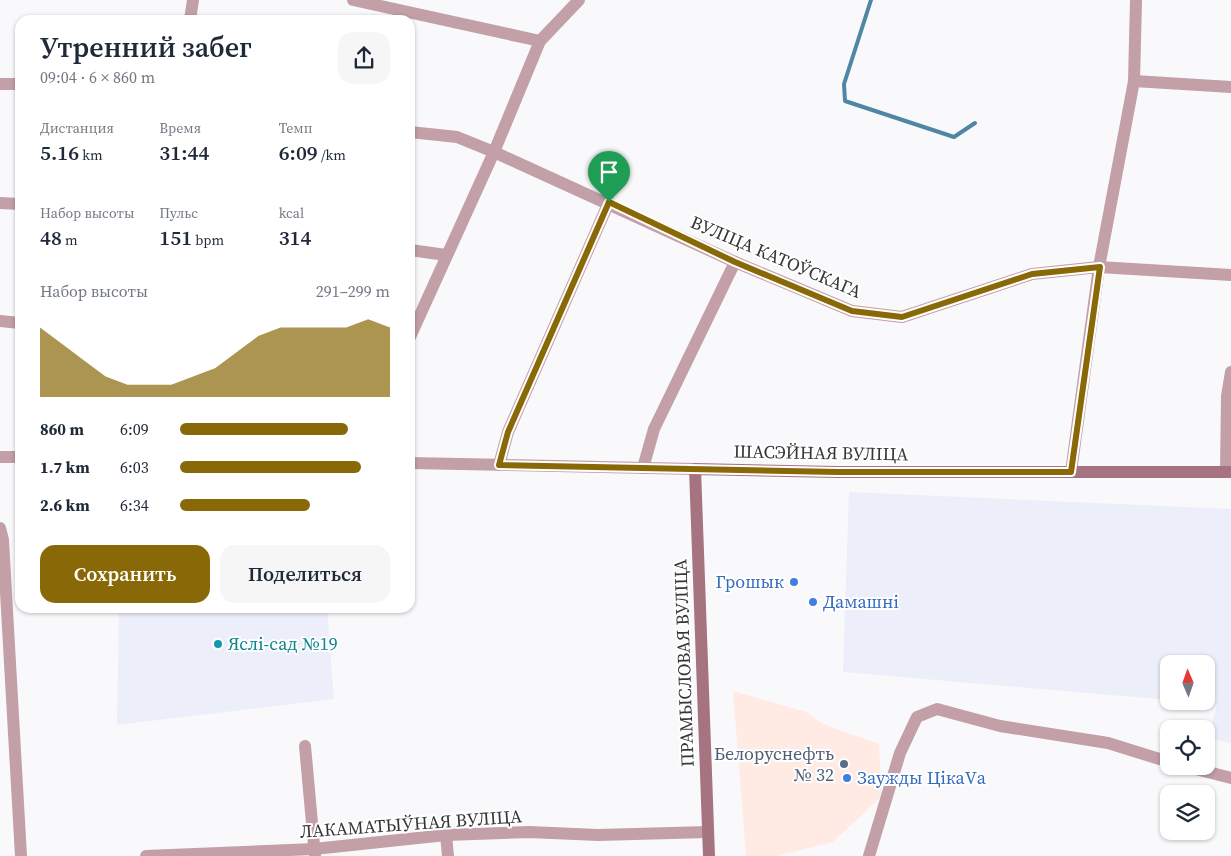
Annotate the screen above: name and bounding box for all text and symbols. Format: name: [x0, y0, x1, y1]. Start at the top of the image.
text: Утренний забег: [40, 28, 252, 66]
button: share: [338, 32, 390, 84]
text: 09:04 · 6 × 860 m: [40, 66, 155, 88]
text: Дистанция: [40, 118, 114, 138]
text: Время: [159, 118, 201, 138]
text: Темп: [279, 118, 312, 138]
text: 5.16: [40, 138, 79, 167]
text: 31:44: [159, 138, 209, 167]
text: 6:09: [279, 138, 318, 167]
text: km: [79, 145, 103, 165]
text: /km: [318, 145, 346, 165]
pin: [588, 151, 630, 202]
icon: arrive: [595, 158, 623, 186]
text: Набор высоты: [40, 203, 134, 223]
text: Пульс: [159, 203, 198, 223]
text: kcal: [279, 203, 304, 223]
street label: ВУЛІЦА КАТОЎСКАГА: [687, 209, 865, 304]
text: 48: [40, 223, 62, 252]
text: 151: [159, 223, 192, 252]
text: 314: [279, 223, 311, 252]
text: m: [62, 230, 78, 250]
text: bpm: [192, 230, 224, 250]
text: Набор высоты: [40, 280, 148, 302]
text: 291–299 m: [316, 280, 390, 302]
text: 860 m: [40, 418, 84, 440]
text: 6:09: [120, 418, 149, 440]
street label: ШАСЭЙНАЯ ВУЛІЦА: [733, 438, 909, 467]
text: 1.7 km: [40, 456, 90, 478]
text: 6:03: [120, 456, 149, 478]
text: 2.6 km: [40, 494, 90, 516]
text: 6:34: [120, 494, 149, 516]
button: Сохранить: [40, 545, 210, 603]
button: Поделиться: [220, 545, 390, 603]
street label: ПРАМЫСЛОВАЯ ВУЛІЦА: [667, 558, 700, 768]
place label: Грошык: [715, 569, 784, 594]
marker: Грошык: [788, 576, 800, 588]
place label: Дамашні: [823, 589, 899, 614]
marker: Дамашні: [807, 596, 819, 608]
place label: Яслі-сад №19: [228, 631, 338, 656]
marker: Яслі-сад №19: [212, 638, 224, 650]
north arrow: [1160, 655, 1215, 710]
map controls: [1160, 655, 1215, 840]
button: locate: [1160, 720, 1215, 775]
place label: Белоруснефть № 32: [714, 741, 834, 787]
marker: Белоруснефть № 32: [838, 758, 850, 770]
place label: Заужды ЦікаVа: [857, 765, 987, 790]
marker: Заужды ЦікаVа: [841, 772, 853, 784]
button: layers: [1160, 785, 1215, 840]
street label: ЛАКАМАТЫЎНАЯ ВУЛІЦА: [299, 803, 523, 844]

